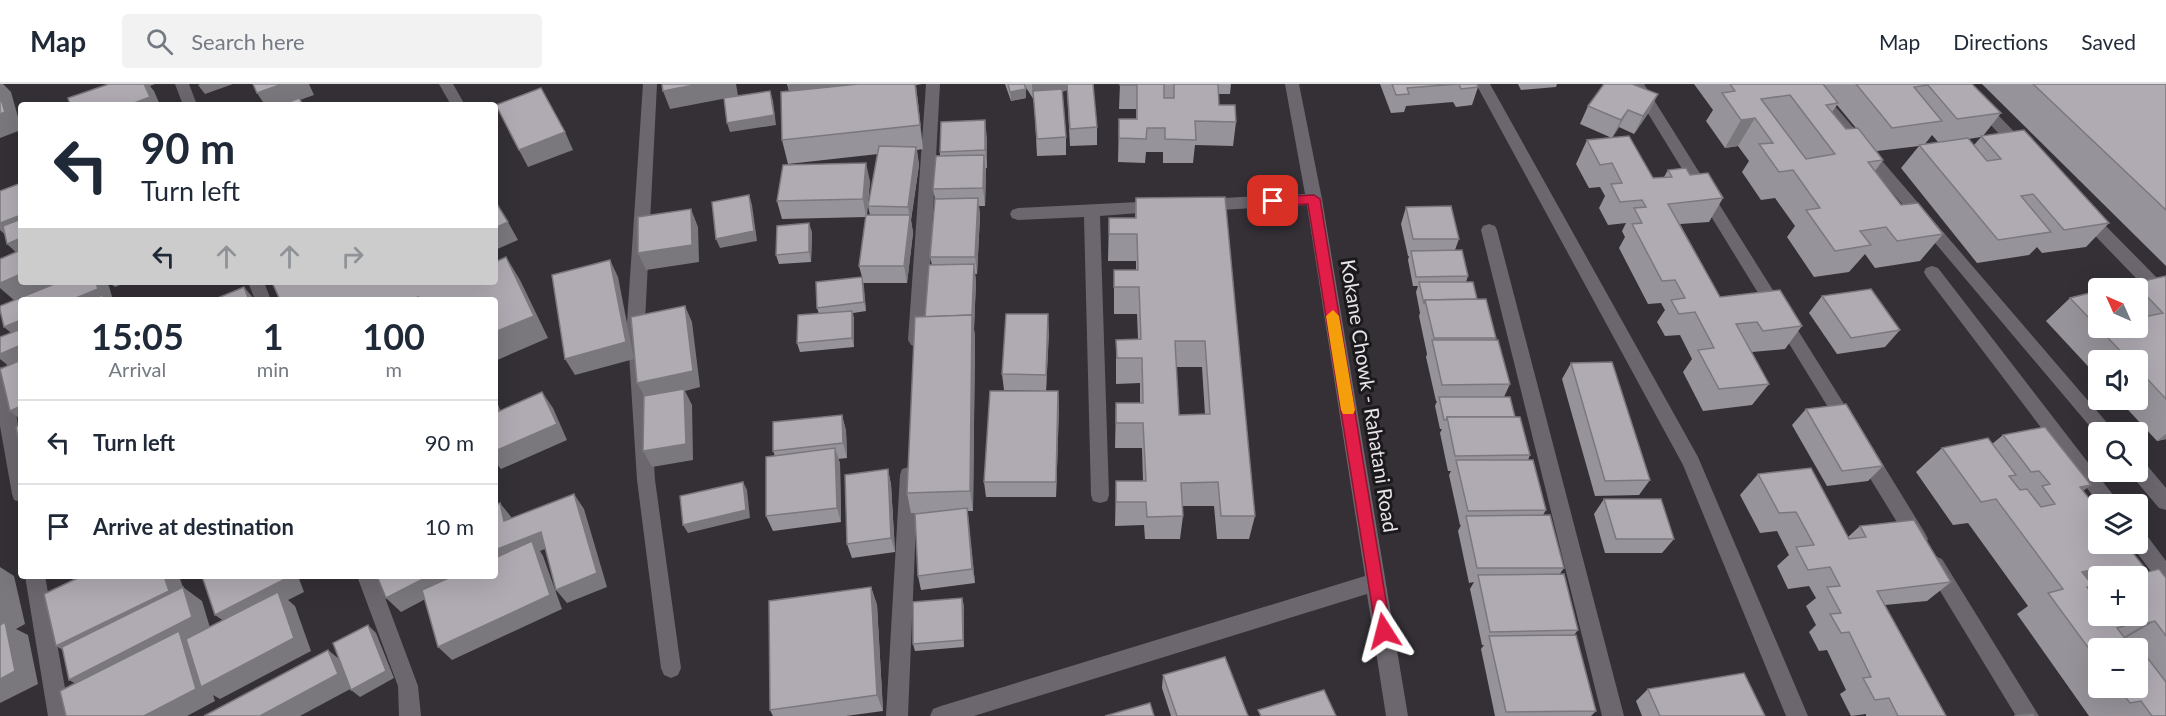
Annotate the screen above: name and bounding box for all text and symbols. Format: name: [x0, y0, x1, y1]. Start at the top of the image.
search box: [122, 14, 542, 68]
text: Map: [30, 24, 86, 58]
icon: search: [143, 25, 176, 58]
text: Search here: [191, 28, 305, 55]
text: Map: [1879, 29, 1920, 54]
text: Directions: [1953, 29, 2048, 54]
text: Saved: [2081, 29, 2136, 54]
text: 90 m: [141, 123, 235, 173]
icon: left: [42, 126, 120, 204]
text: Turn left: [141, 174, 240, 207]
pin: [1247, 175, 1298, 226]
icon: arrive: [1256, 184, 1289, 217]
icon: left: [147, 240, 180, 273]
icon: ahead: [210, 240, 243, 273]
icon: ahead: [273, 240, 306, 273]
icon: right: [336, 240, 369, 273]
street label: Kokane Chowk - Rahatani Road: [1337, 258, 1403, 534]
north arrow: [2088, 278, 2148, 338]
map controls: [2088, 278, 2148, 698]
text: 15:05: [91, 314, 184, 358]
text: 1: [263, 314, 284, 358]
text: 100: [362, 314, 425, 358]
button: sound: [2088, 350, 2148, 410]
text: Arrival: [109, 357, 166, 381]
text: min: [257, 357, 289, 381]
text: m: [385, 357, 402, 381]
button: search: [2088, 422, 2148, 482]
icon: left: [42, 426, 75, 459]
text: Turn left: [93, 429, 175, 456]
text: 90 m: [425, 429, 474, 456]
button: layers: [2088, 494, 2148, 554]
icon: arrive: [42, 510, 75, 543]
text: Arrive at destination: [93, 513, 294, 540]
text: 10 m: [425, 513, 474, 540]
button: +: [2088, 566, 2148, 626]
position arrow: [1352, 599, 1416, 663]
button: −: [2088, 638, 2148, 698]

